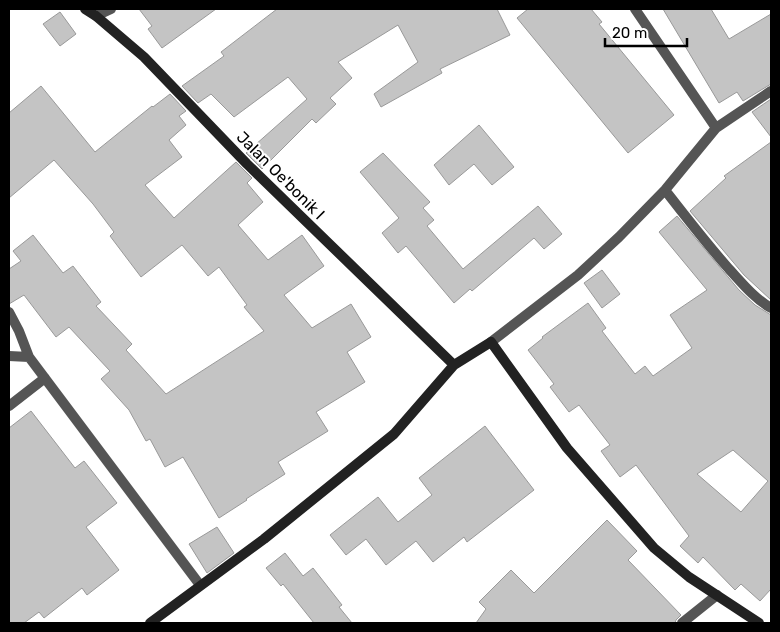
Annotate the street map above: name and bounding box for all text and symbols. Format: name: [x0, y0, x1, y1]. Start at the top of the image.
scale bar: [605, 15, 688, 47]
text: 20 m: [612, 24, 647, 42]
street label: Jalan Oe'bonik I: [233, 127, 329, 223]

